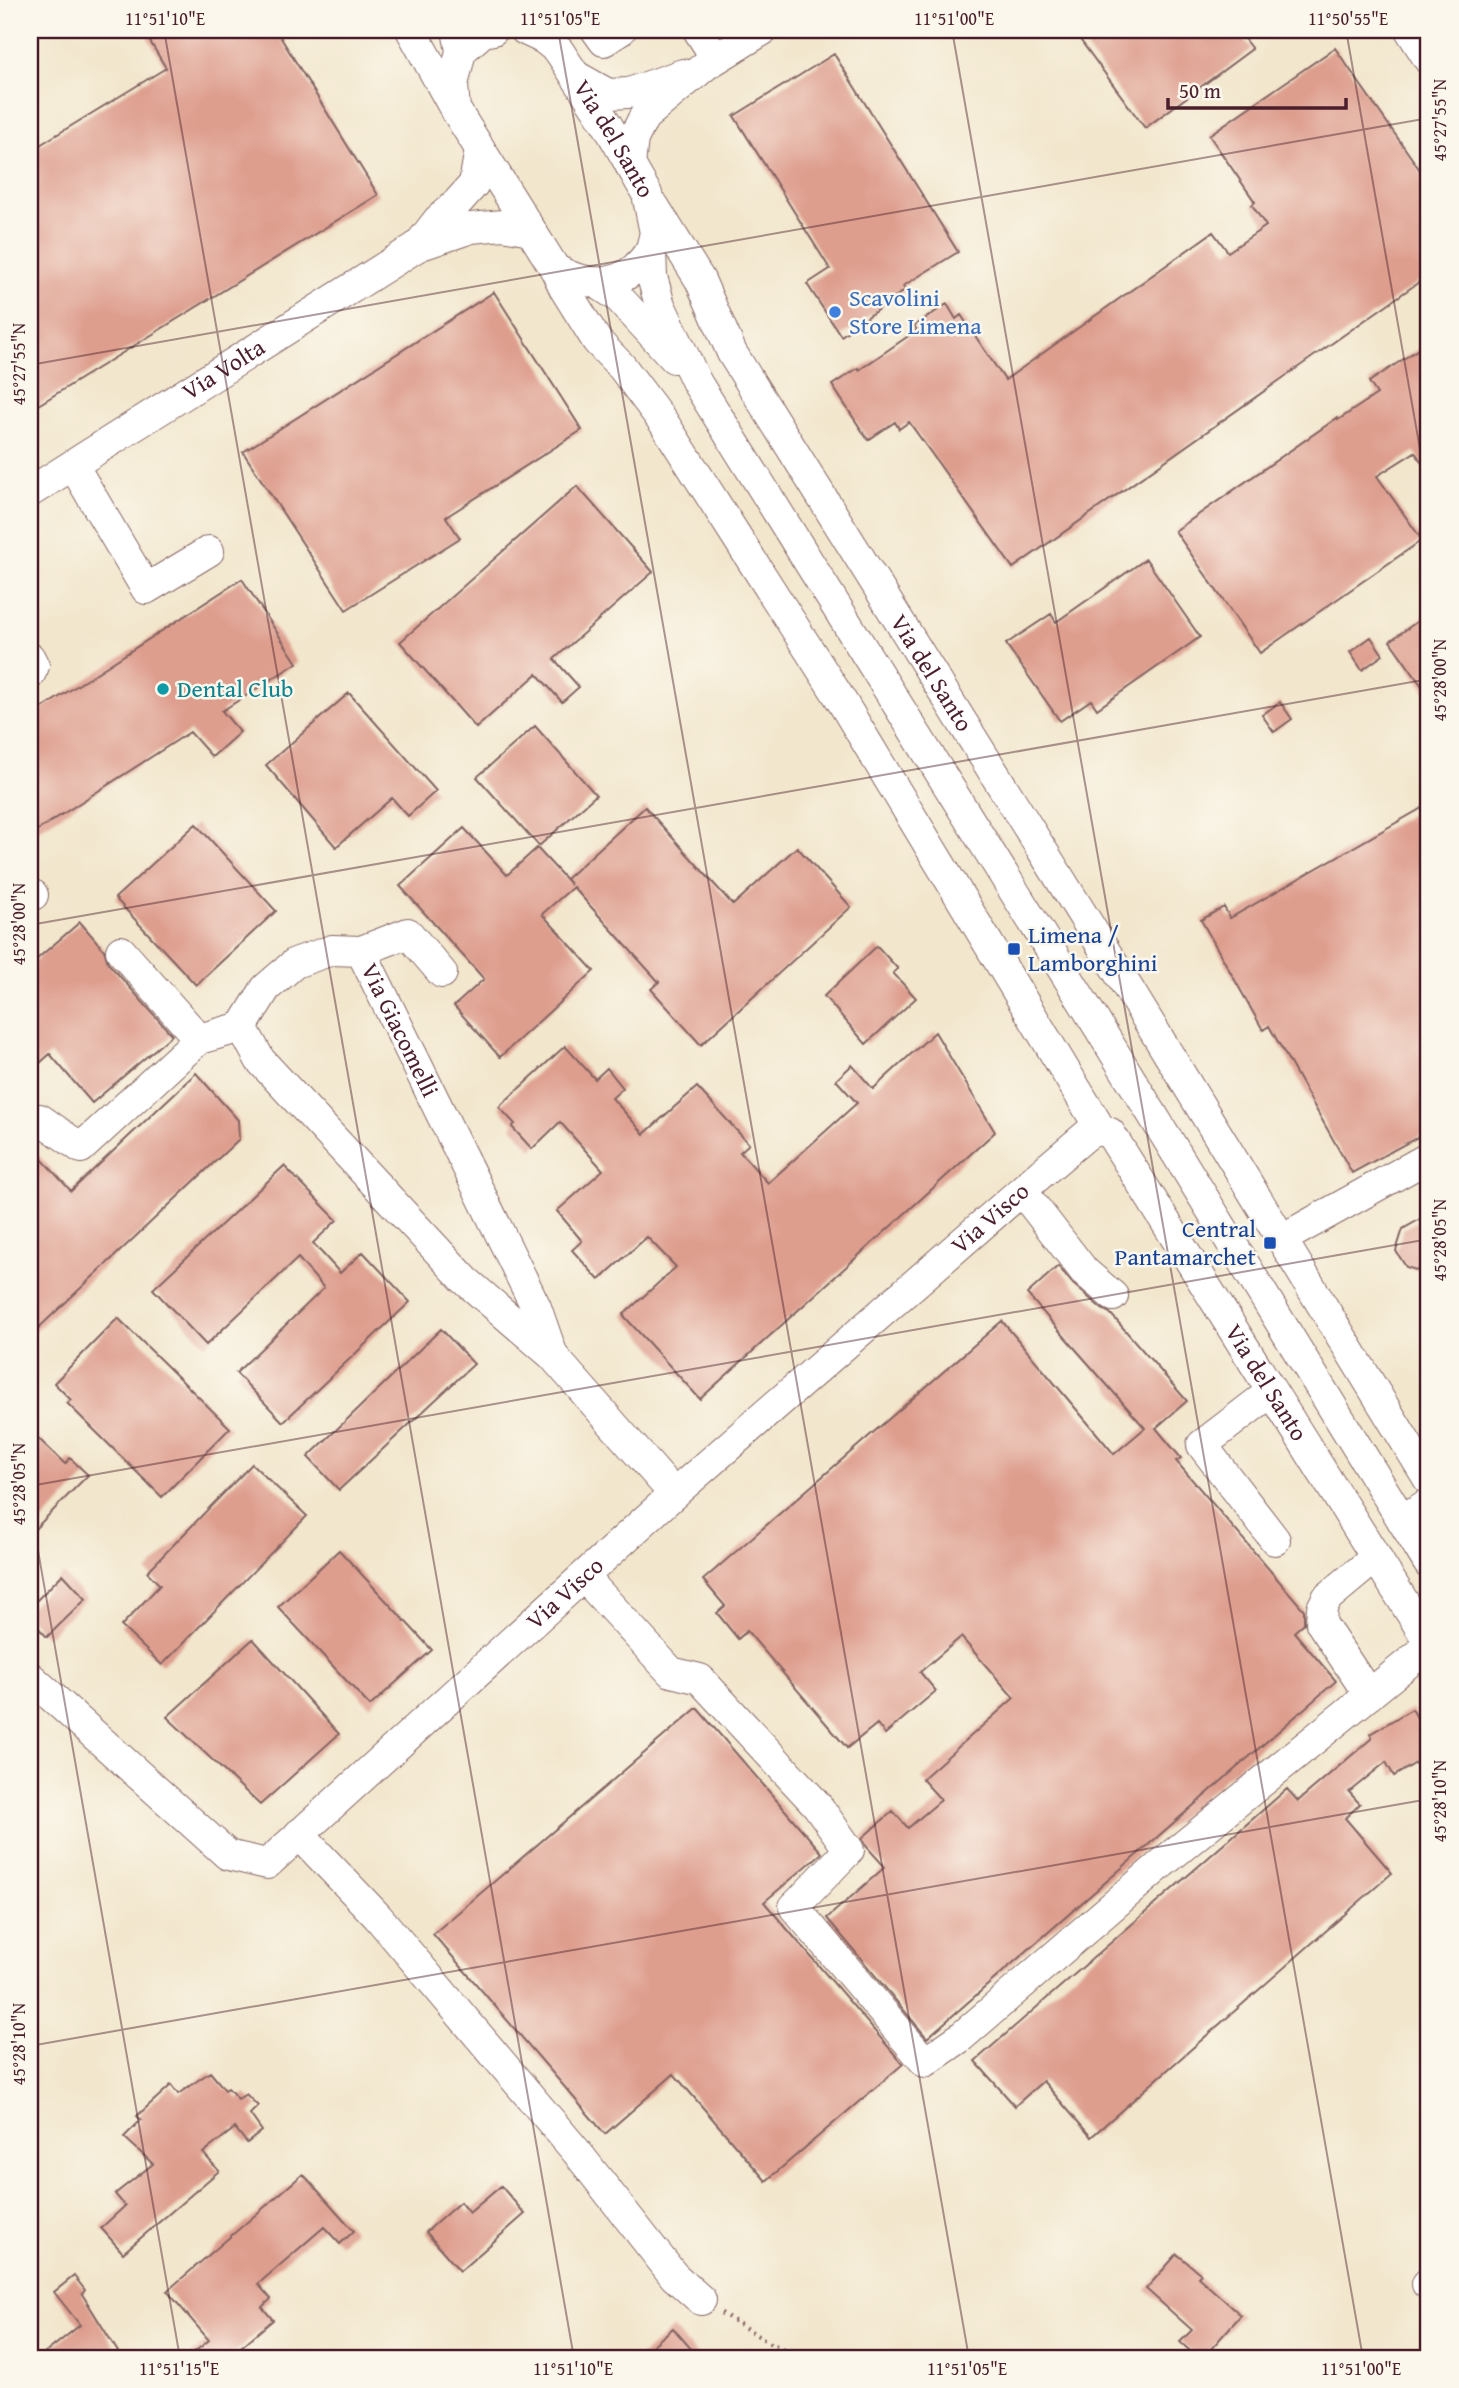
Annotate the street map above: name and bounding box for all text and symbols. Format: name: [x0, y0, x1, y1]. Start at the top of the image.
text: 11°51'10"E: [125, 5, 205, 32]
text: 11°51'05"E: [520, 5, 600, 32]
text: 11°51'00"E: [914, 5, 994, 32]
text: 11°50'55"E: [1308, 5, 1388, 32]
scale bar: [1168, 66, 1347, 110]
street label: Via del Santo: [565, 73, 664, 204]
text: 50 m: [1179, 75, 1221, 106]
text: 45°27'55"N: [1426, 78, 1453, 161]
place label: Scavolini Store Limena: [849, 280, 982, 343]
marker: Scavolini Store Limena: [827, 304, 843, 320]
text: 45°27'55"N: [5, 322, 32, 405]
street label: Via Volta: [175, 329, 272, 408]
street label: Via del Santo: [882, 607, 982, 738]
text: 45°28'00"N: [1426, 638, 1453, 721]
place label: Dental Club: [177, 671, 293, 706]
marker: Dental Club: [155, 681, 171, 697]
text: 45°28'00"N: [5, 882, 32, 965]
place label: Limena / Lamborghini: [1028, 917, 1158, 980]
marker: Limena / Lamborghini: [1006, 941, 1022, 957]
street label: Via Giacomelli: [353, 957, 448, 1103]
street label: Via Visco: [943, 1174, 1037, 1262]
text: 45°28'05"N: [1426, 1198, 1453, 1281]
place label: Central Pantamarchet: [1114, 1211, 1257, 1274]
marker: Central Pantamarchet: [1262, 1235, 1278, 1251]
street label: Via del Santo: [1217, 1317, 1317, 1448]
text: 45°28'05"N: [5, 1442, 32, 1525]
street label: Via Visco: [518, 1548, 611, 1637]
text: 45°28'10"N: [1426, 1759, 1453, 1842]
text: 45°28'10"N: [5, 2002, 32, 2085]
text: 11°51'15"E: [139, 2355, 219, 2382]
text: 11°51'10"E: [533, 2355, 613, 2382]
text: 11°51'05"E: [927, 2355, 1007, 2382]
text: 11°51'00"E: [1321, 2355, 1401, 2382]

